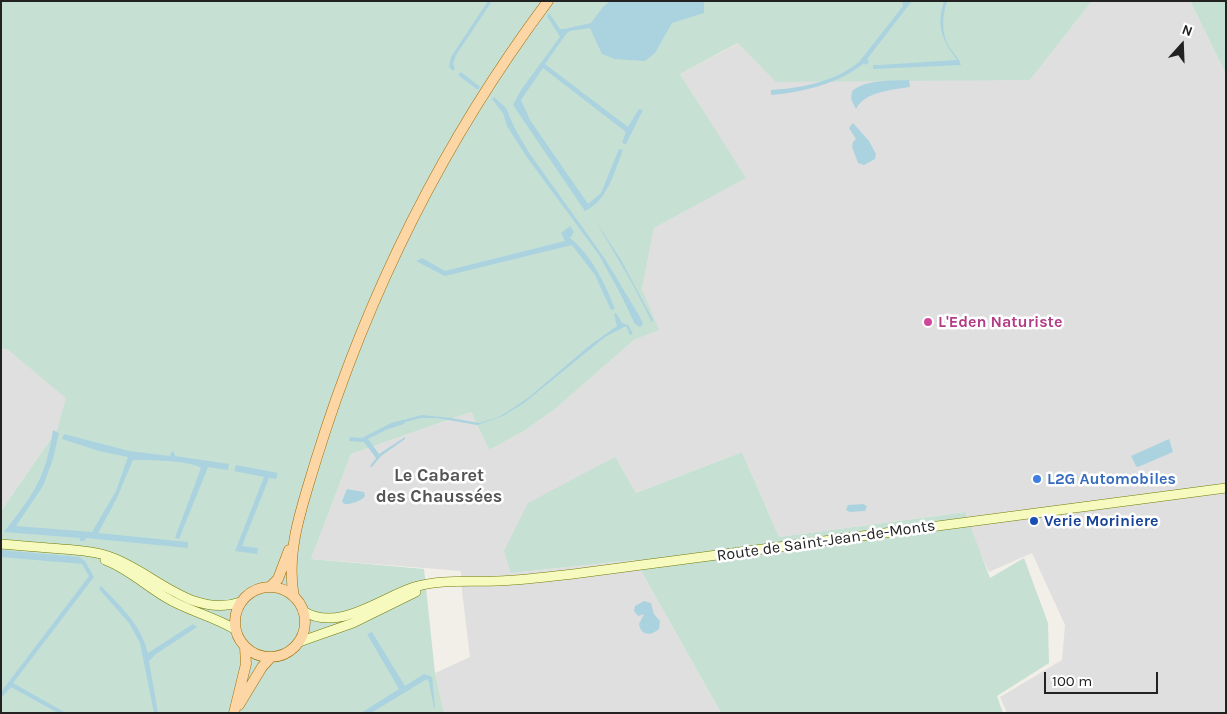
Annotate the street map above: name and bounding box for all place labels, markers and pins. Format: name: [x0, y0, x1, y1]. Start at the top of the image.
place label: L'Eden Naturiste: [938, 312, 1062, 332]
marker: L'Eden Naturiste: [922, 316, 934, 328]
place label: L2G Automobiles: [1047, 469, 1176, 489]
marker: L2G Automobiles: [1031, 473, 1043, 485]
place label: Verie Moriniere: [1044, 511, 1159, 531]
marker: Verie Moriniere: [1028, 515, 1040, 527]

